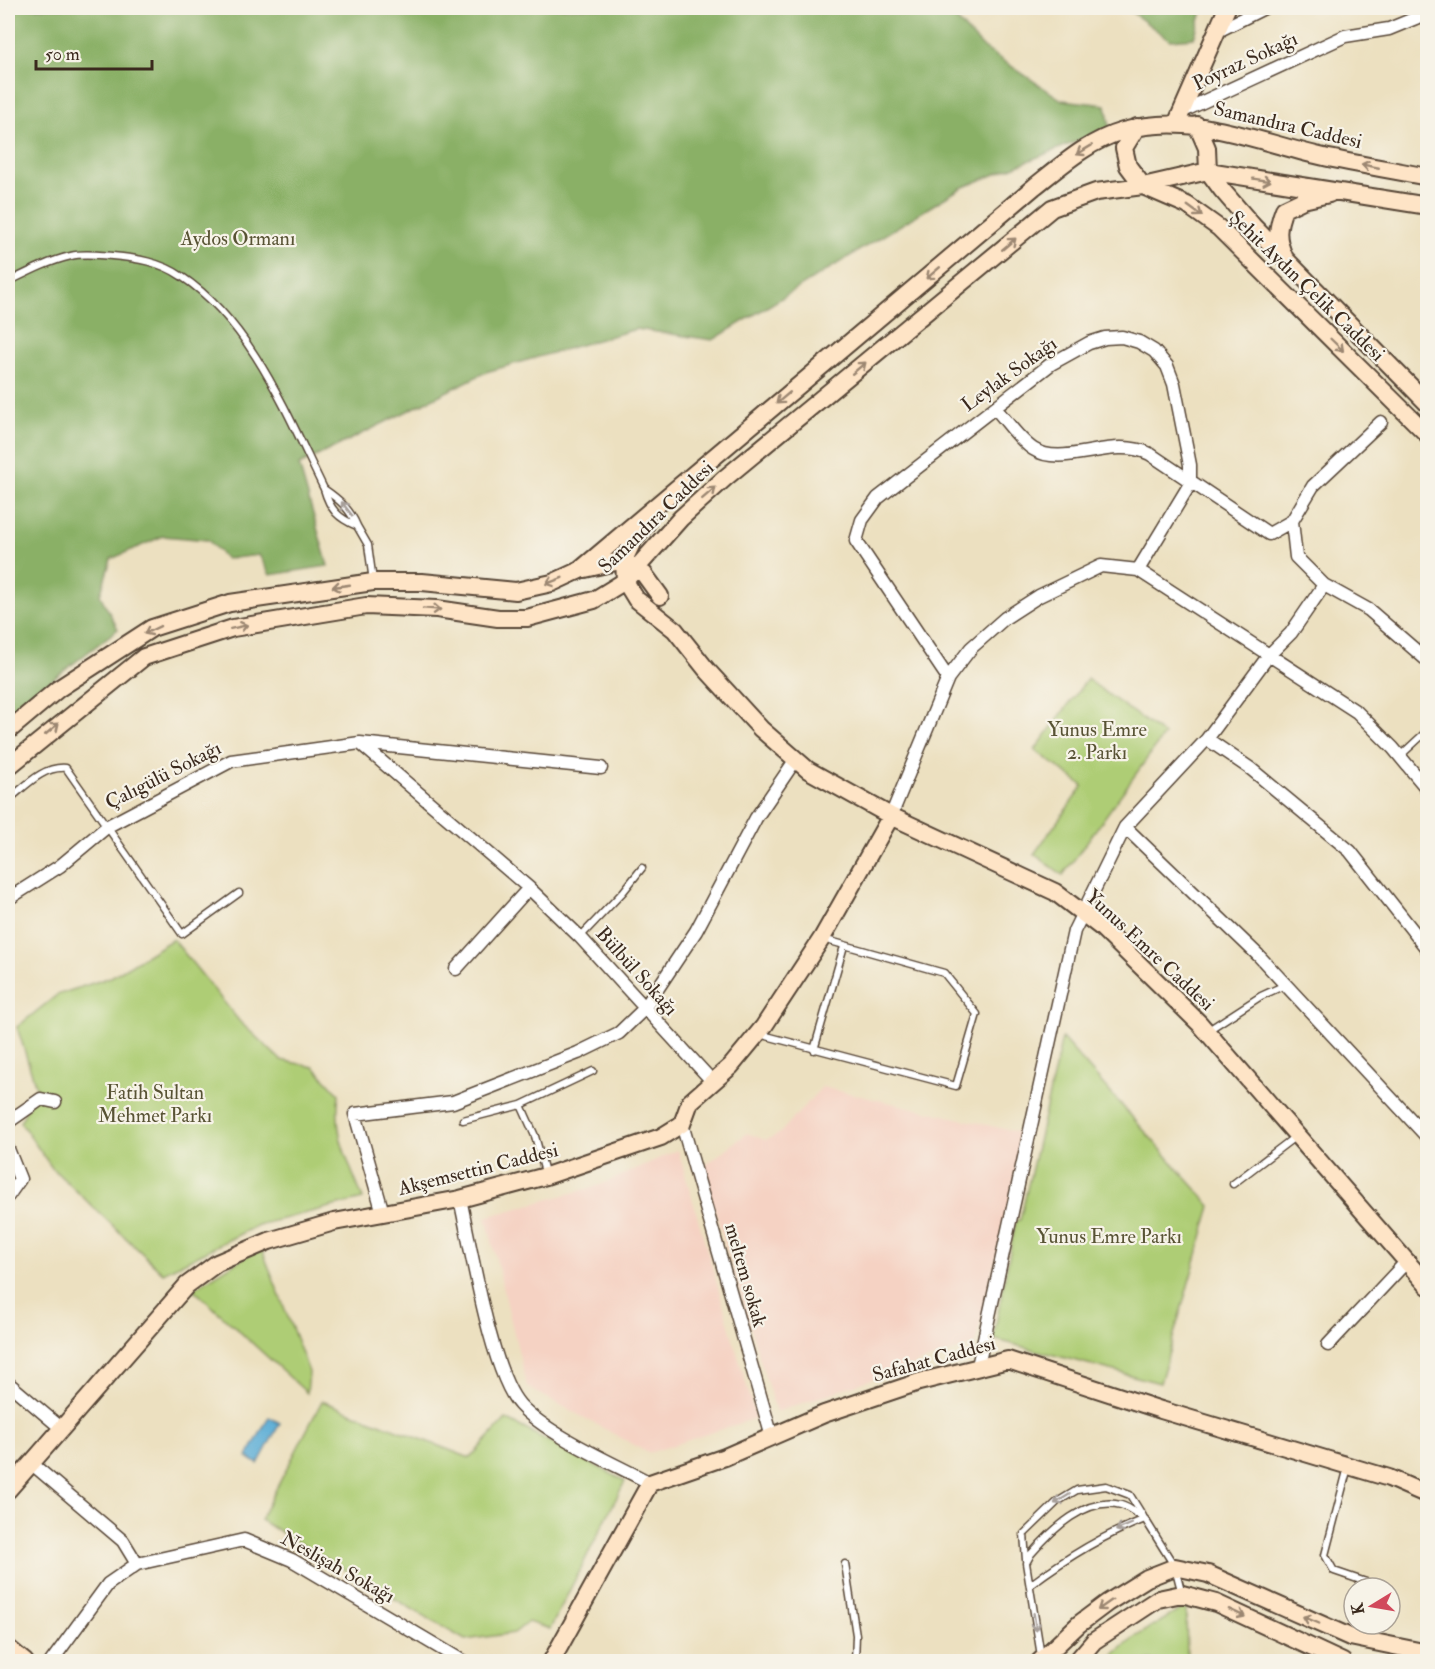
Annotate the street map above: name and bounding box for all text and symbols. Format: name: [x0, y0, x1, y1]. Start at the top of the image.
street label: Poyraz Sokağı: [1189, 26, 1301, 96]
scale bar: [36, 33, 152, 71]
text: 50 m: [45, 43, 80, 66]
street label: Samandıra Caddesi: [1211, 96, 1365, 154]
one-way arrow: [1076, 144, 1093, 156]
one-way arrow: [1361, 160, 1380, 171]
one-way arrow: [1252, 174, 1271, 185]
one-way arrow: [1187, 205, 1203, 217]
street label: Şehit Aydın Çelik Caddesi: [1224, 205, 1390, 367]
park label: Aydos Ormanı: [180, 226, 295, 251]
one-way arrow: [1001, 237, 1017, 250]
one-way arrow: [925, 266, 941, 279]
street label: Leylak Sokağı: [956, 331, 1062, 417]
one-way arrow: [1330, 337, 1345, 352]
one-way arrow: [851, 361, 866, 375]
one-way arrow: [776, 391, 791, 405]
street label: Samandıra Caddesi: [593, 455, 719, 579]
one-way arrow: [701, 486, 716, 500]
one-way arrow: [340, 501, 353, 517]
one-way arrow: [546, 576, 564, 587]
one-way arrow: [331, 581, 351, 592]
one-way arrow: [421, 603, 441, 614]
one-way arrow: [228, 621, 248, 632]
one-way arrow: [143, 624, 161, 636]
park label: Yunus Emre 2. Parkı: [1047, 717, 1147, 765]
one-way arrow: [44, 723, 60, 736]
street label: Çalıgülü Sokağı: [101, 735, 225, 815]
street label: Yunus Emre Caddesi: [1080, 884, 1220, 1016]
street label: Bülbül Sokağı: [590, 921, 684, 1021]
park label: Fatih Sultan Mehmet Parkı: [98, 1080, 212, 1128]
street label: Akşemsettin Caddesi: [394, 1137, 561, 1201]
street label: meltem sokak: [719, 1220, 773, 1330]
park label: Yunus Emre Parkı: [1036, 1224, 1182, 1249]
street label: Safahat Caddesi: [870, 1331, 998, 1387]
one-way arrow: [1055, 1493, 1071, 1505]
one-way arrow: [1115, 1523, 1133, 1534]
street label: Neslişah Sokağı: [277, 1525, 399, 1609]
north arrow: [1342, 1576, 1402, 1636]
one-way arrow: [1098, 1598, 1114, 1611]
text: K: [1347, 1600, 1369, 1616]
one-way arrow: [1227, 1607, 1245, 1619]
one-way arrow: [1030, 1612, 1041, 1631]
one-way arrow: [1303, 1614, 1321, 1626]

